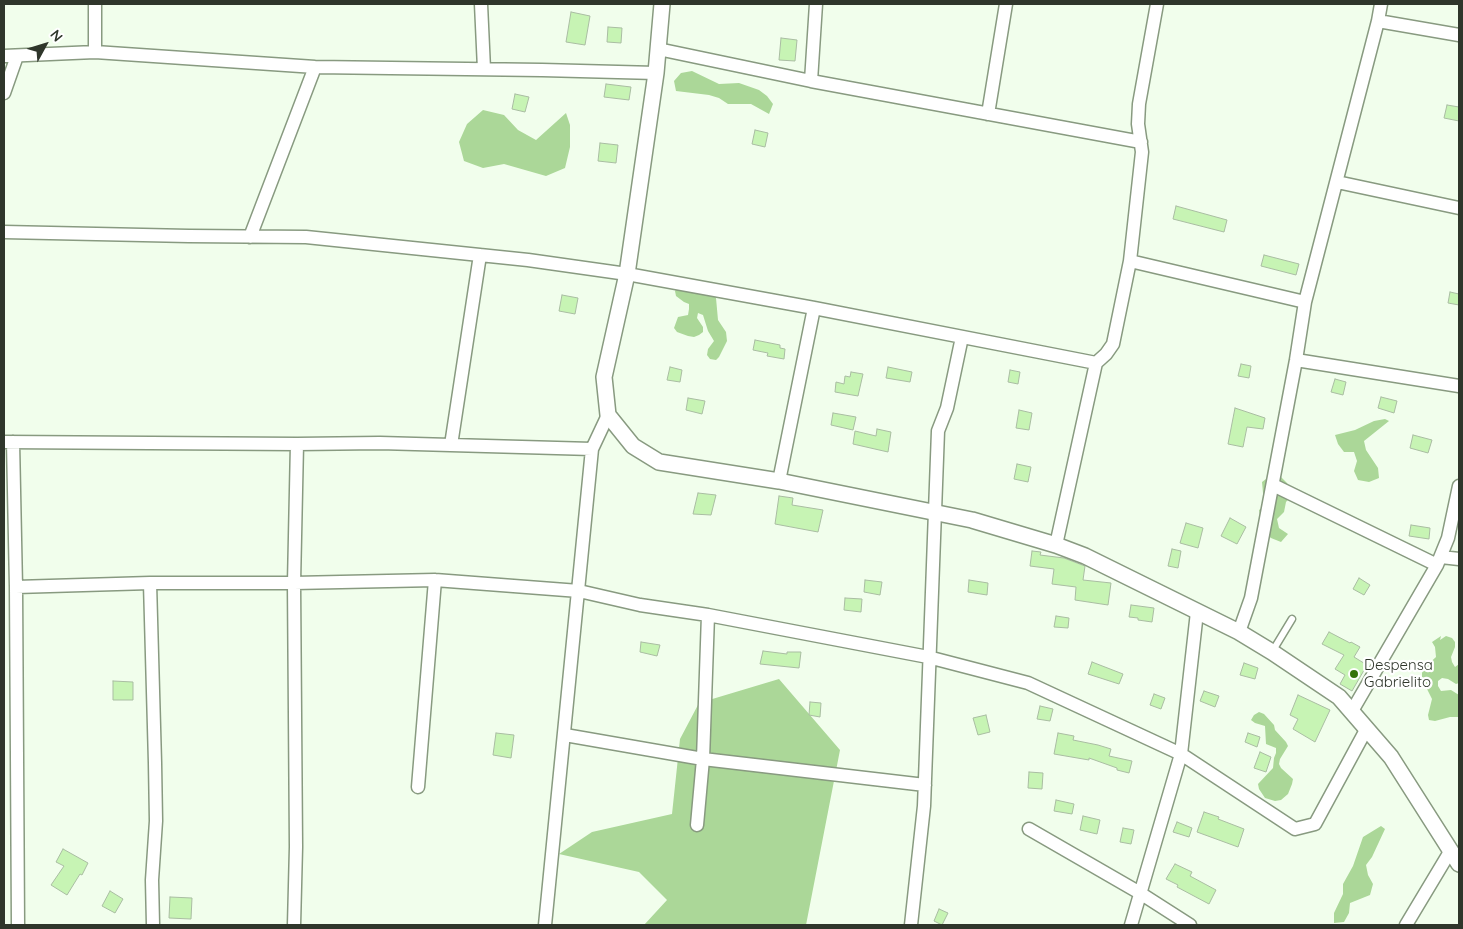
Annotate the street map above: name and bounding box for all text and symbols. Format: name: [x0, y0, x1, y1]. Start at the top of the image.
north arrow: [20, 20, 70, 70]
text: N: [46, 26, 67, 45]
place label: Despensa Gabrielito: [1364, 656, 1433, 691]
marker: Despensa Gabrielito: [1348, 668, 1360, 680]

